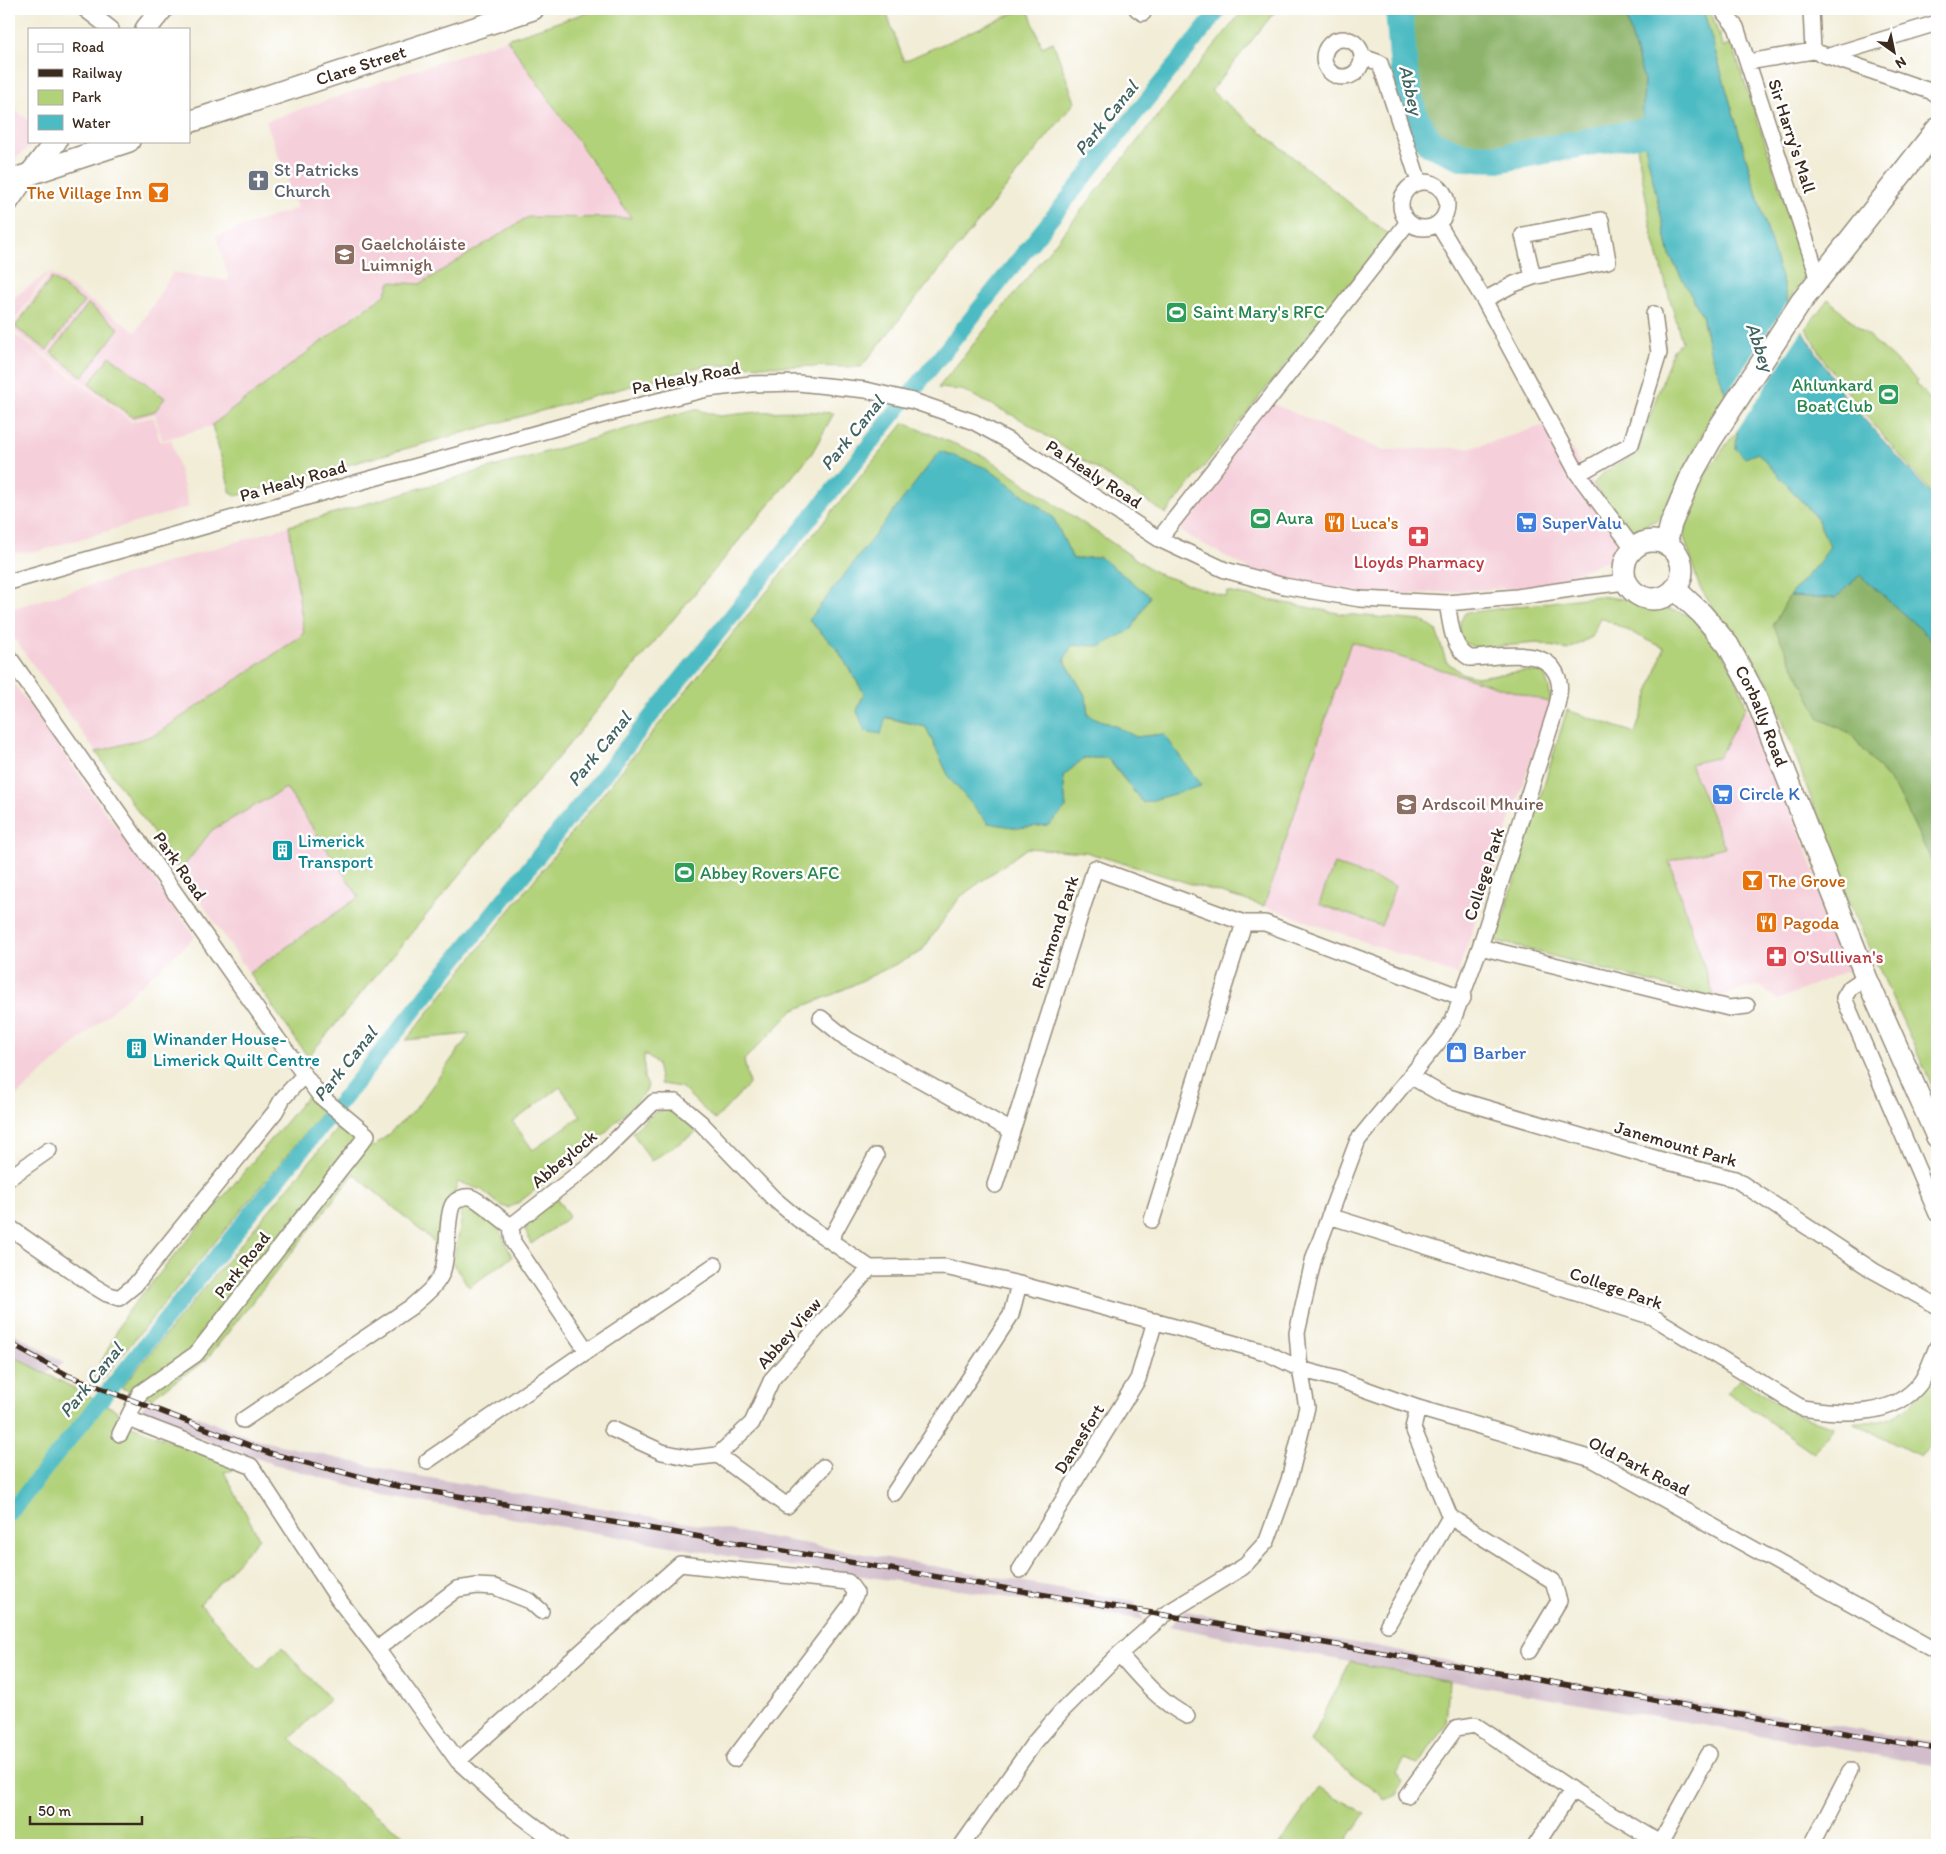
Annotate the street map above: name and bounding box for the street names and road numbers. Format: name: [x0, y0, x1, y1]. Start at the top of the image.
street label: Clare Street: [313, 40, 409, 91]
street label: Sir Harry's Mall: [1763, 76, 1821, 196]
street label: Pa Healy Road: [630, 357, 742, 399]
street label: Pa Healy Road: [1042, 435, 1146, 513]
street label: Pa Healy Road: [237, 455, 349, 507]
street label: Corbally Road: [1730, 661, 1793, 770]
street label: College Park: [1459, 825, 1509, 923]
street label: Park Road: [148, 827, 212, 905]
street label: Richmond Park: [1026, 872, 1084, 991]
street label: Janemount Park: [1612, 1116, 1740, 1172]
street label: Abbeylock: [527, 1125, 602, 1193]
street label: Park Road: [209, 1227, 275, 1303]
street label: College Park: [1567, 1262, 1665, 1314]
street label: Abbey View: [752, 1293, 826, 1373]
street label: Danesfort: [1049, 1400, 1109, 1478]
street label: Old Park Road: [1585, 1431, 1694, 1501]

